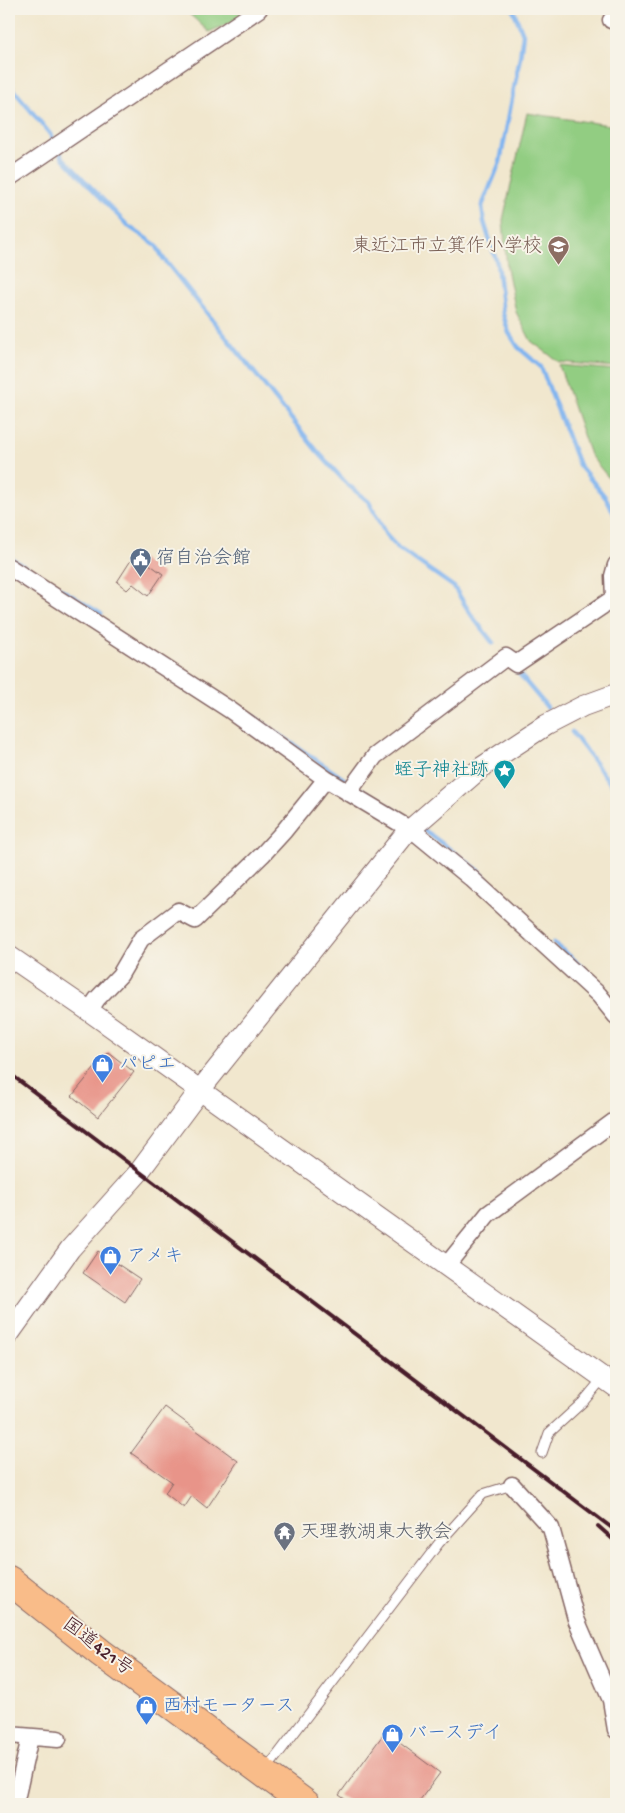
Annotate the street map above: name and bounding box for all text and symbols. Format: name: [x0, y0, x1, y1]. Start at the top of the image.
place label: 東近江市立箕作小学校: [352, 235, 542, 259]
school or university icon: 東近江市立箕作小学校: [546, 235, 570, 266]
public building icon: 宿自治会館: [128, 547, 152, 578]
place label: 宿自治会館: [156, 547, 251, 571]
place label: 蛭子神社跡: [394, 759, 489, 783]
place icon: 蛭子神社跡: [493, 759, 517, 790]
shop icon: パピエ: [91, 1053, 115, 1084]
place label: パピエ: [119, 1054, 176, 1077]
shop icon: アメキ: [99, 1245, 123, 1276]
place label: アメキ: [127, 1246, 183, 1269]
temple icon: 天理教湖東大教会: [272, 1521, 296, 1552]
place label: 天理教湖東大教会: [300, 1521, 452, 1545]
street label: 国道421号: [57, 1613, 138, 1682]
shop icon: 西村モータース: [135, 1695, 159, 1726]
place label: 西村モータース: [163, 1696, 294, 1719]
shop icon: バースデイ: [380, 1722, 404, 1753]
place label: バースデイ: [408, 1723, 502, 1746]

